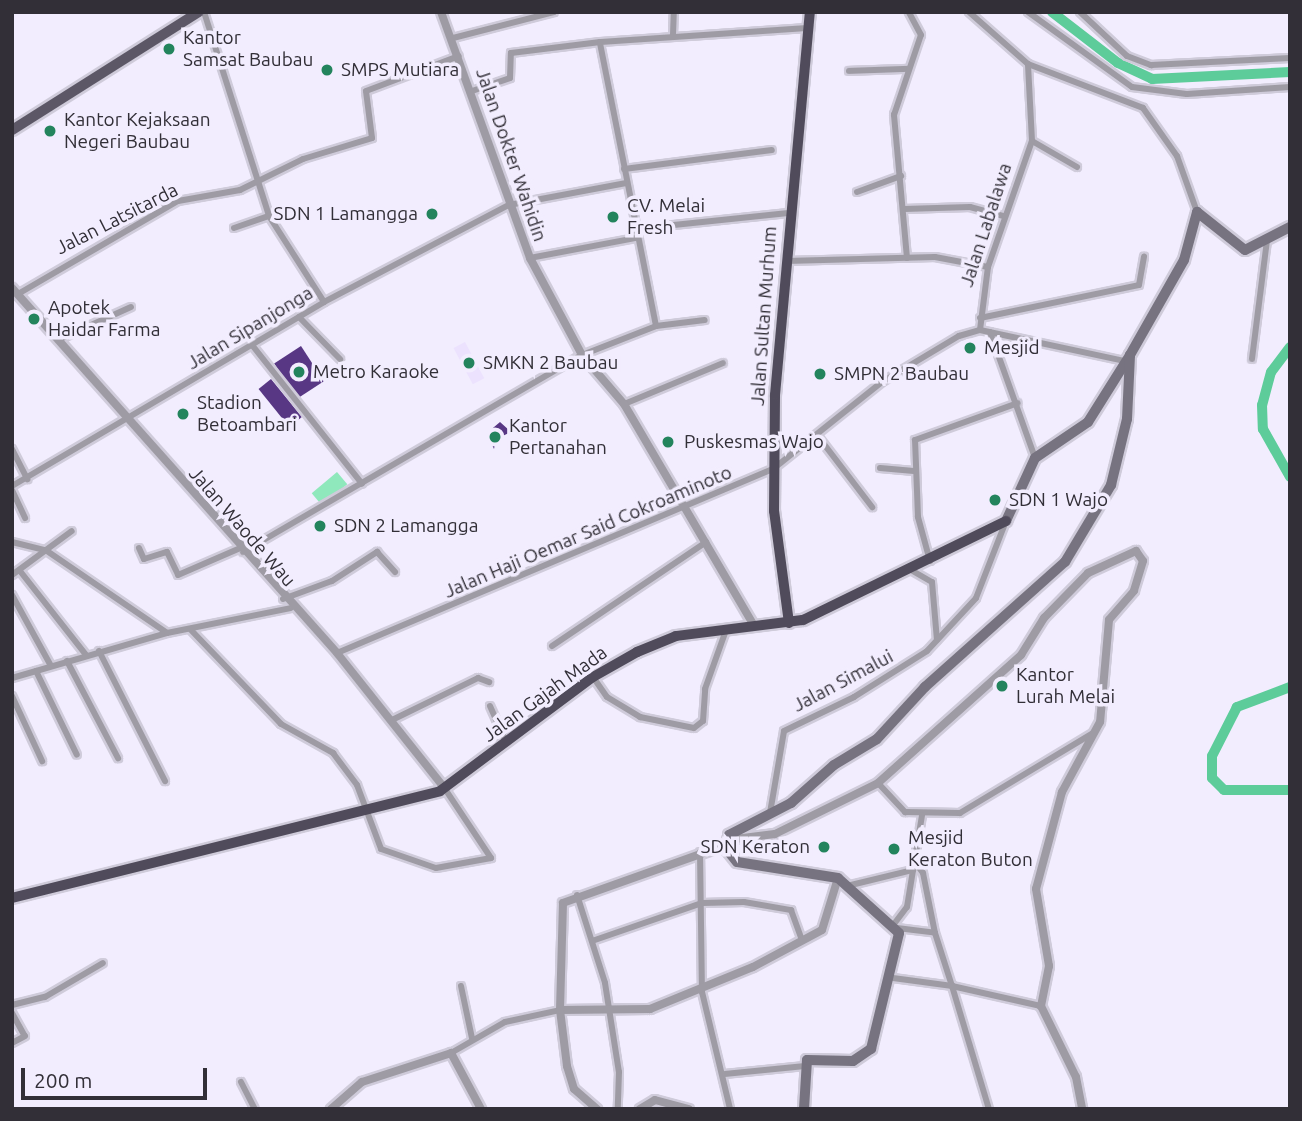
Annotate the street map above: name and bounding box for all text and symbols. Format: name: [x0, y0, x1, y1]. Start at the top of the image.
place label: Kantor Samsat Baubau: [183, 27, 313, 71]
marker: Kantor Samsat Baubau: [161, 41, 177, 57]
place label: SMPS Mutiara: [341, 59, 459, 81]
marker: SMPS Mutiara: [319, 62, 335, 78]
street label: Jalan Dokter Wahidin: [471, 65, 551, 245]
place label: Kantor Kejaksaan Negeri Baubau: [64, 109, 211, 153]
marker: Kantor Kejaksaan Negeri Baubau: [42, 123, 58, 139]
street label: Jalan Labalawa: [955, 160, 1017, 290]
street label: Jalan Latsitarda: [52, 178, 182, 260]
place label: CV. Melai Fresh: [627, 195, 705, 239]
place label: SDN 1 Lamangga: [274, 203, 418, 225]
marker: SDN 1 Lamangga: [424, 206, 440, 222]
marker: CV. Melai Fresh: [605, 209, 621, 225]
street label: Jalan Sultan Murhum: [746, 225, 782, 407]
street label: Jalan Sipanjonga: [183, 281, 317, 375]
place label: Apotek Haidar Farma: [48, 297, 160, 341]
marker: Apotek Haidar Farma: [26, 311, 42, 327]
place label: Mesjid: [984, 337, 1040, 359]
marker: Mesjid: [962, 340, 978, 356]
place label: SMKN 2 Baubau: [483, 352, 618, 374]
marker: SMKN 2 Baubau: [461, 355, 477, 371]
place label: Metro Karaoke: [313, 361, 439, 383]
place label: SMPN 2 Baubau: [834, 363, 969, 385]
marker: Metro Karaoke: [291, 364, 307, 380]
marker: SMPN 2 Baubau: [812, 366, 828, 382]
place label: Stadion Betoambari: [197, 392, 297, 436]
marker: Stadion Betoambari: [175, 406, 191, 422]
place label: Kantor Pertanahan: [509, 415, 607, 459]
marker: Kantor Pertanahan: [487, 429, 503, 445]
place label: Puskesmas Wajo: [684, 431, 824, 453]
marker: Puskesmas Wajo: [658, 432, 678, 452]
street label: Jalan Haji Oemar Said Cokroaminoto: [441, 461, 735, 603]
street label: Jalan Waode Wau: [184, 463, 300, 591]
place label: SDN 1 Wajo: [1009, 489, 1108, 511]
marker: SDN 1 Wajo: [987, 492, 1003, 508]
place label: SDN 2 Lamangga: [334, 515, 478, 537]
marker: SDN 2 Lamangga: [312, 518, 328, 534]
street label: Jalan Gajah Mada: [478, 641, 612, 747]
street label: Jalan Simalui: [789, 645, 897, 717]
place label: Kantor Lurah Melai: [1016, 664, 1115, 708]
marker: Kantor Lurah Melai: [994, 678, 1010, 694]
place label: Mesjid Keraton Buton: [908, 827, 1033, 871]
place label: SDN Keraton: [701, 836, 810, 858]
marker: SDN Keraton: [816, 839, 832, 855]
marker: Mesjid Keraton Buton: [886, 841, 902, 857]
scale bar: [24, 1054, 210, 1098]
text: 200 m: [34, 1068, 92, 1092]

